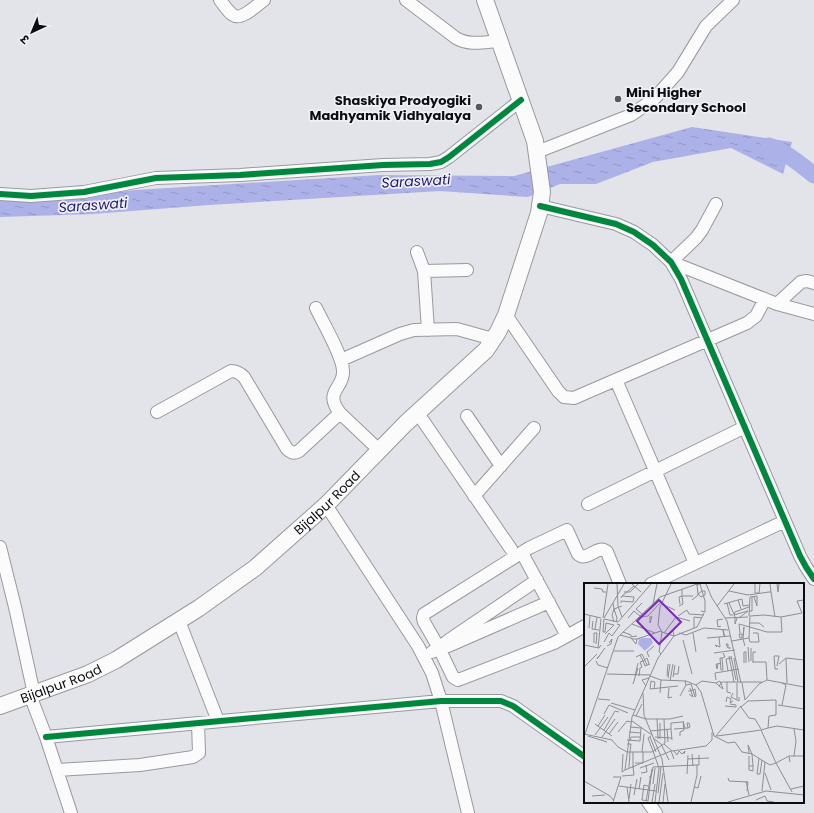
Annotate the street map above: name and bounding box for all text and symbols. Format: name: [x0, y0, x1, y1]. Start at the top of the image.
north arrow: [12, 12, 52, 52]
text: उ: [17, 31, 34, 48]
place label: Mini Higher Secondary School: [626, 83, 746, 117]
place label: Shaskiya Prodyogiki Madhyamik Vidhyalaya: [310, 91, 471, 125]
marker: Mini Higher Secondary School: [613, 94, 623, 104]
marker: Shaskiya Prodyogiki Madhyamik Vidhyalaya: [474, 102, 484, 112]
water label: Saraswati: [381, 169, 452, 193]
water label: Saraswati: [58, 193, 129, 217]
street label: Bijalpur Road: [289, 466, 364, 539]
inset map: [584, 583, 804, 803]
street label: Bijalpur Road: [18, 659, 105, 707]

